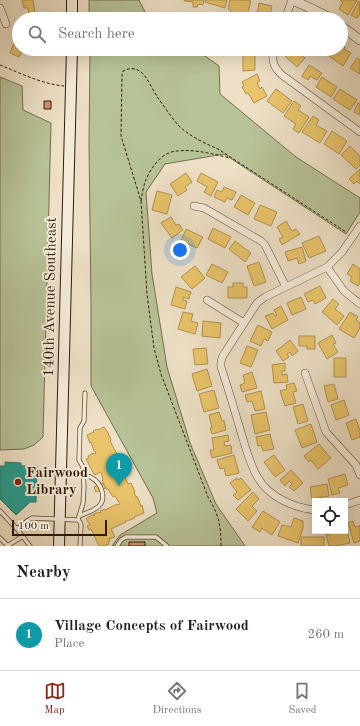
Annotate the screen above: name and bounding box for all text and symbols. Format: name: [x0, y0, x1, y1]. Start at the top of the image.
search box: [12, 12, 348, 56]
icon: search: [26, 23, 48, 45]
text: Search here: [58, 27, 135, 42]
street label: 140th Avenue Southeast: [42, 217, 60, 377]
your location: [170, 240, 190, 260]
pin: 1: [106, 453, 132, 486]
place label: Fairwood Library: [26, 466, 88, 498]
marker: Fairwood Library: [13, 477, 23, 487]
map controls: [312, 498, 348, 534]
button: locate: [312, 498, 348, 534]
scale bar: [12, 518, 107, 537]
text: 100 m: [18, 521, 49, 532]
text: Nearby: [16, 564, 71, 581]
text: Village Concepts of Fairwood: [54, 619, 249, 634]
text: 1: [25, 628, 33, 641]
text: 260 m: [307, 628, 344, 641]
text: Place: [54, 637, 84, 650]
tab: Map: [44, 680, 66, 718]
tab: Directions: [153, 680, 201, 718]
tab: Saved: [288, 680, 316, 718]

